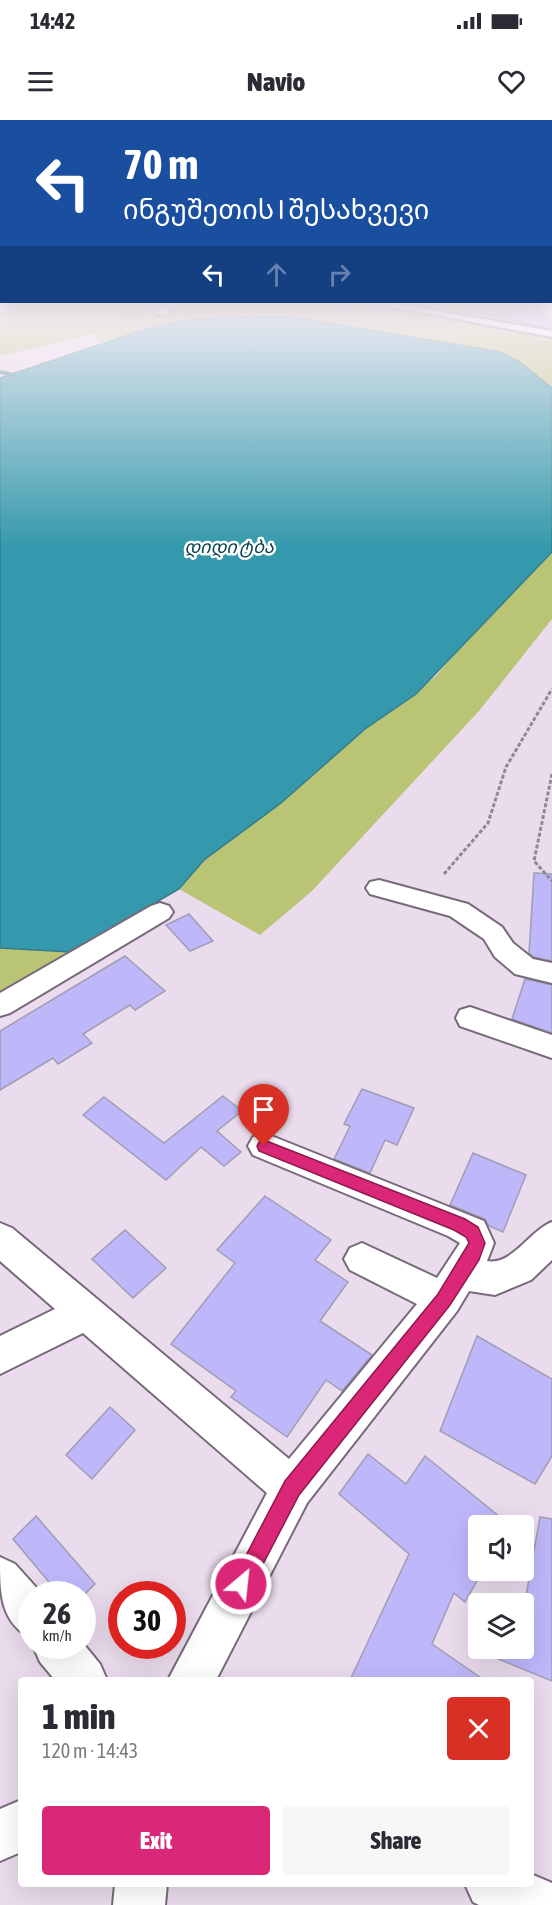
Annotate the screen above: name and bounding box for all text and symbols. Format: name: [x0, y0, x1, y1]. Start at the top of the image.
text: 14:42: [30, 8, 75, 34]
icon: menu: [24, 65, 57, 98]
icon: heart: [495, 65, 528, 98]
text: Navio: [247, 66, 305, 97]
text: 70 m: [123, 140, 198, 188]
icon: left: [24, 144, 102, 222]
text: ინგუშეთის I შესახვევი: [123, 194, 429, 225]
icon: left: [197, 258, 230, 291]
icon: ahead: [260, 258, 293, 291]
icon: right: [323, 258, 356, 291]
water label: დიდი ტბა: [184, 536, 274, 558]
pin: [238, 1084, 289, 1146]
icon: arrive: [247, 1093, 280, 1126]
map controls: [468, 1515, 534, 1659]
button: sound: [468, 1515, 534, 1581]
position arrow: [209, 1552, 273, 1616]
speed limit sign: 30: [108, 1581, 186, 1659]
button: layers: [468, 1593, 534, 1659]
text: 26: [43, 1596, 71, 1630]
text: km/h: [42, 1627, 72, 1644]
text: 1 min: [42, 1695, 116, 1737]
button: close: [447, 1697, 510, 1760]
text: 120 m · 14:43: [42, 1739, 138, 1762]
button: Exit: [42, 1806, 270, 1875]
button: Share: [282, 1806, 510, 1875]

